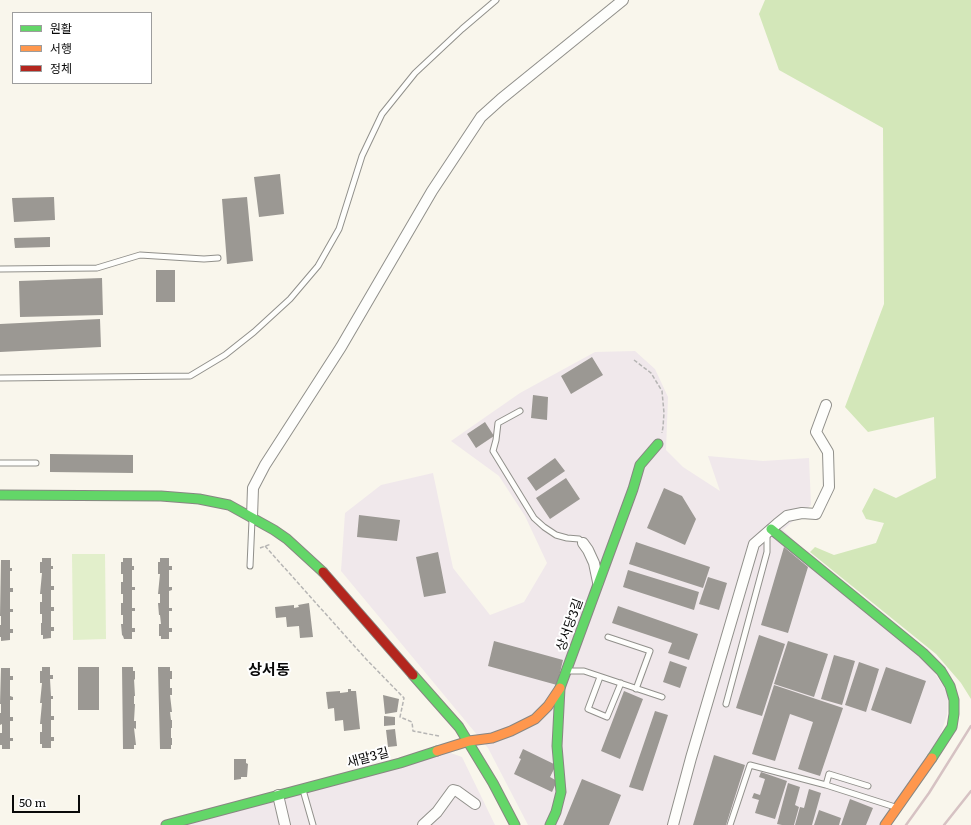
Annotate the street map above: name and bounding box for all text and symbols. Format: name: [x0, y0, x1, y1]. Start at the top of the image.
legend: [12, 12, 152, 84]
text: 원활: [50, 19, 72, 37]
text: 서행: [50, 39, 72, 57]
text: 정체: [50, 59, 72, 77]
street label: 상서당3길: [553, 597, 587, 653]
district label: 상서동: [248, 662, 290, 680]
street label: 새말3길: [345, 745, 391, 771]
scale bar: [14, 787, 82, 813]
text: 50 m: [19, 793, 46, 811]

